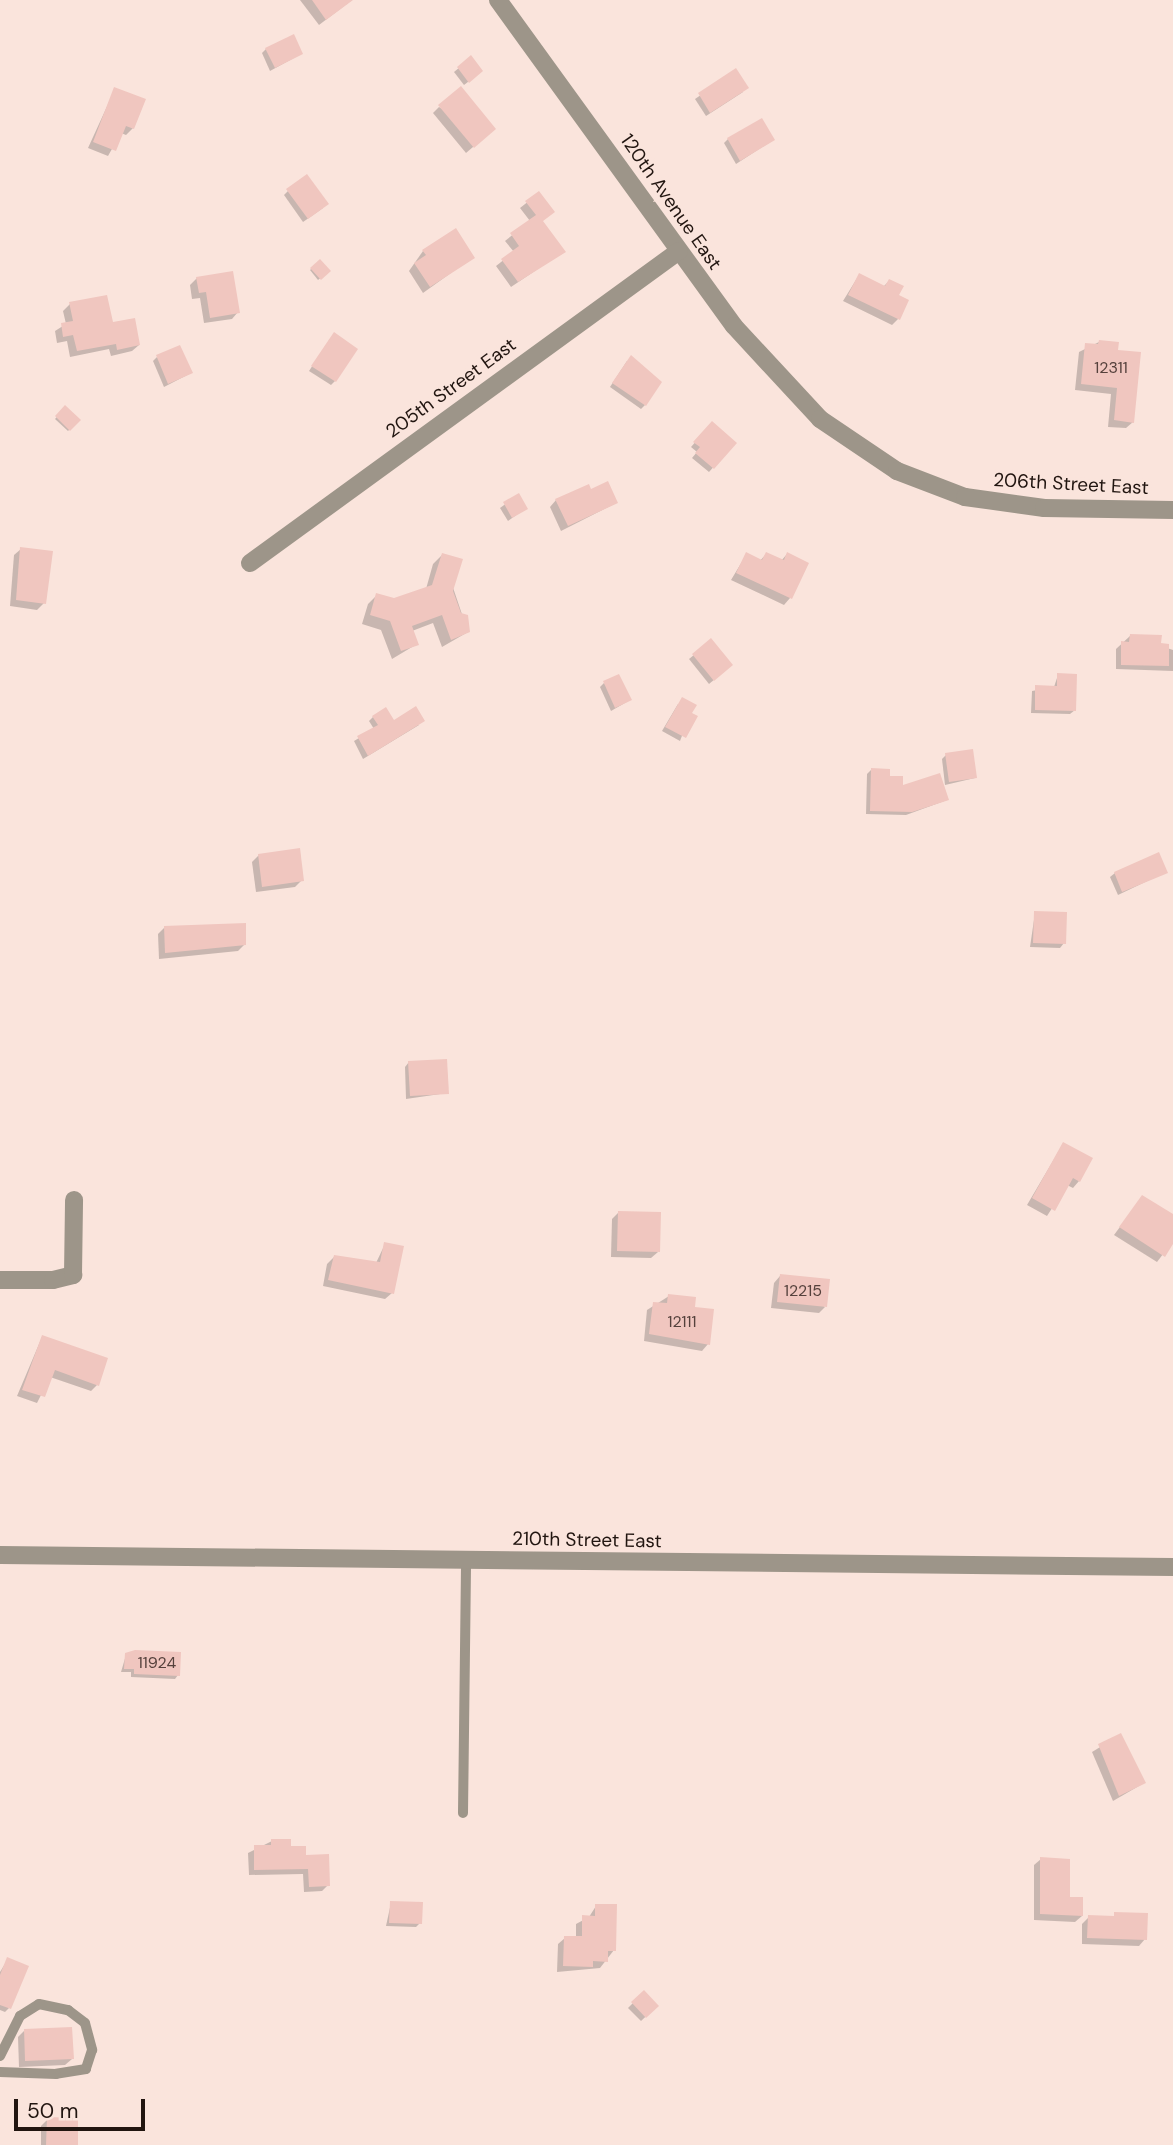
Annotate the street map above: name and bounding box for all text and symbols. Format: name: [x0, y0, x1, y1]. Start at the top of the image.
street label: 120th Avenue East: [616, 130, 726, 274]
street label: 205th Street East: [381, 333, 521, 443]
house number: 12311: [1094, 358, 1128, 378]
street label: 206th Street East: [993, 469, 1149, 499]
house number: 12215: [784, 1281, 822, 1301]
house number: 12111: [667, 1312, 697, 1332]
street label: 210th Street East: [512, 1527, 662, 1553]
house number: 11924: [138, 1653, 176, 1673]
scale bar: [18, 2086, 149, 2130]
text: 50 m: [27, 2097, 78, 2125]

